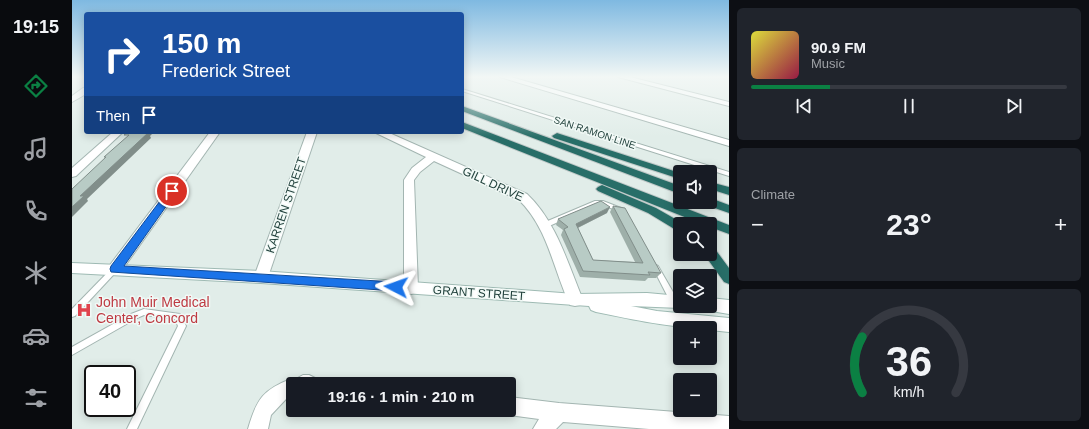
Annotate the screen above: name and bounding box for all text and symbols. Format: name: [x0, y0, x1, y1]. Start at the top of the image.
text: 19:15: [13, 17, 59, 37]
icon: right: [96, 28, 148, 80]
text: 150 m: [162, 28, 241, 59]
text: 90.9 FM: [811, 39, 866, 56]
text: Music: [811, 56, 845, 71]
text: Frederick Street: [162, 61, 290, 81]
icon: directions: [22, 72, 50, 100]
icon: previous: [793, 95, 815, 117]
icon: pause: [898, 95, 920, 117]
icon: next: [1003, 95, 1025, 117]
icon: arrive: [138, 104, 160, 126]
text: Then: [96, 107, 130, 124]
street label: SAN RAMON LINE: [552, 114, 638, 151]
icon: music: [22, 135, 50, 163]
street label: KARREN STREET: [263, 154, 309, 255]
street label: GILL DRIVE: [460, 164, 526, 204]
map controls: [673, 165, 717, 417]
button: sound: [673, 165, 717, 209]
pin: [155, 174, 189, 208]
icon: arrive: [161, 180, 183, 202]
text: Climate: [751, 187, 795, 202]
icon: phone: [22, 197, 50, 225]
text: 23°: [886, 208, 932, 241]
text: −: [751, 212, 764, 237]
text: +: [1054, 212, 1067, 237]
button: search: [673, 217, 717, 261]
icon: climate: [22, 259, 50, 287]
position arrow: [375, 266, 417, 308]
button: layers: [673, 269, 717, 313]
street label: GRANT STREET: [432, 283, 526, 303]
place label: John Muir Medical Center, Concord: [96, 294, 210, 326]
hospital icon: John Muir Medical Center, Concord: [75, 301, 93, 319]
button: +: [673, 321, 717, 365]
icon: car: [22, 322, 50, 350]
text: 36: [886, 338, 932, 385]
speed limit sign: 40: [84, 365, 136, 417]
button: −: [673, 373, 717, 417]
text: km/h: [894, 383, 925, 399]
icon: filters: [22, 384, 50, 412]
text: 19:16 · 1 min · 210 m: [328, 388, 474, 405]

